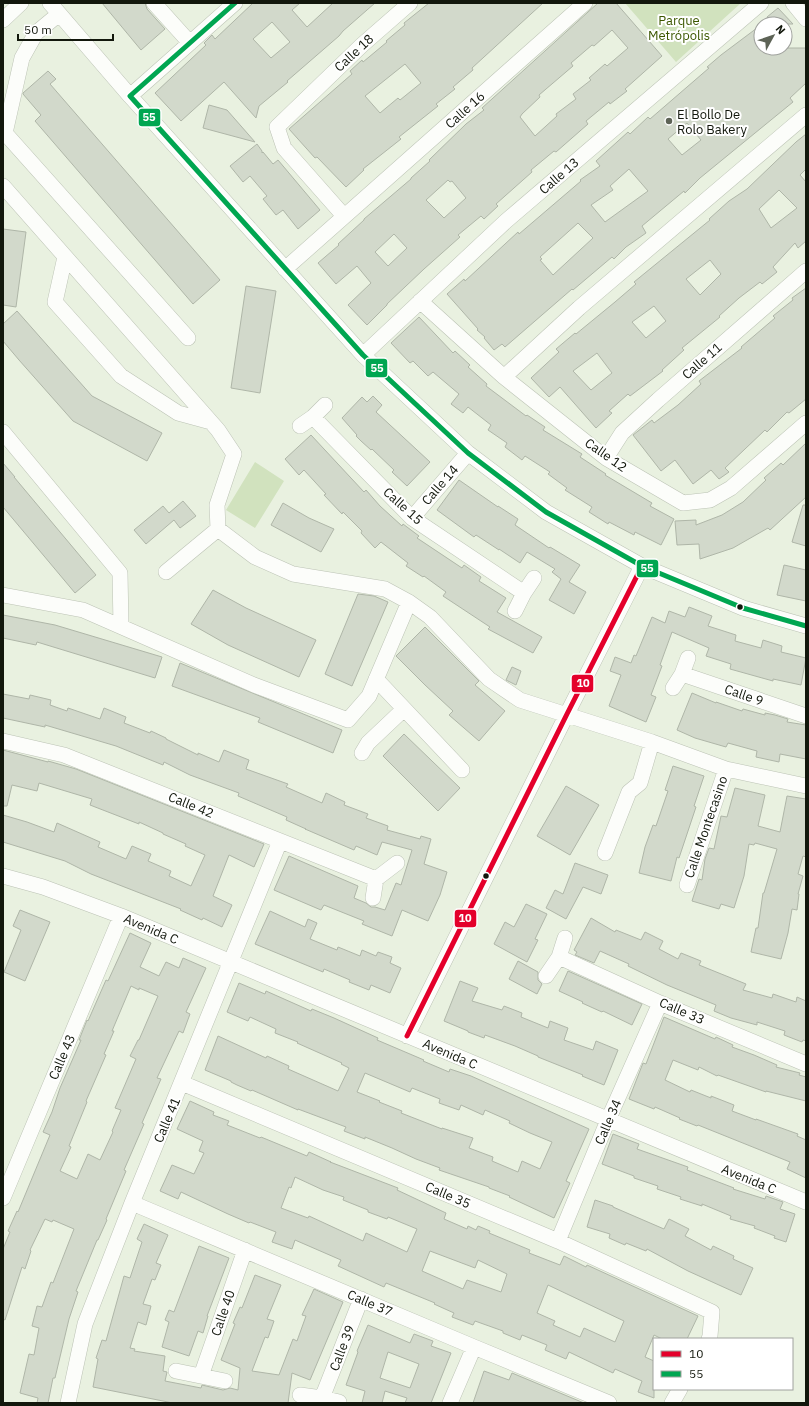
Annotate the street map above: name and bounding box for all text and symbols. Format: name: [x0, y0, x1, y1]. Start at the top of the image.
park label: Parque Metrópolis: [648, 12, 710, 44]
scale bar: [18, 16, 113, 42]
north arrow: [753, 16, 793, 56]
text: 50 m: [24, 22, 52, 37]
text: N: [773, 22, 789, 37]
street label: Calle 18: [331, 30, 377, 76]
street label: Calle 16: [442, 88, 488, 132]
place label: El Bollo De Rolo Bakery: [677, 106, 747, 138]
line badge: 55: [138, 108, 161, 127]
text: 55: [142, 110, 156, 124]
marker: El Bollo De Rolo Bakery: [664, 116, 674, 126]
street label: Calle 13: [535, 154, 583, 198]
street label: Calle 11: [678, 339, 726, 383]
line badge: 55: [365, 358, 388, 378]
text: 55: [370, 361, 384, 375]
street label: Calle 12: [582, 434, 630, 476]
street label: Calle 14: [418, 461, 462, 509]
street label: Calle 15: [380, 484, 426, 528]
line badge: 55: [636, 559, 659, 578]
text: 55: [640, 561, 654, 575]
unlabelled marker: [735, 602, 745, 612]
line badge: 10: [571, 674, 594, 693]
text: 10: [576, 676, 590, 690]
street label: Calle 9: [722, 680, 766, 710]
street label: Calle Montecasino: [681, 774, 731, 880]
street label: Calle 42: [166, 788, 216, 822]
unlabelled marker: [481, 871, 491, 881]
line badge: 10: [454, 909, 477, 928]
street label: Avenida C: [121, 910, 181, 948]
text: 10: [458, 911, 472, 925]
street label: Calle 33: [657, 994, 707, 1028]
street label: Calle 43: [45, 1032, 79, 1082]
street label: Avenida C: [420, 1035, 480, 1073]
street label: Calle 41: [150, 1094, 184, 1145]
street label: Calle 34: [591, 1096, 625, 1147]
street label: Avenida C: [719, 1160, 779, 1198]
street label: Calle 35: [423, 1178, 473, 1212]
street label: Calle 37: [345, 1286, 395, 1320]
street label: Calle 40: [207, 1287, 239, 1338]
street label: Calle 39: [325, 1323, 359, 1373]
legend: [653, 1338, 793, 1390]
text: 10: [689, 1346, 703, 1361]
text: 55: [689, 1366, 703, 1381]

